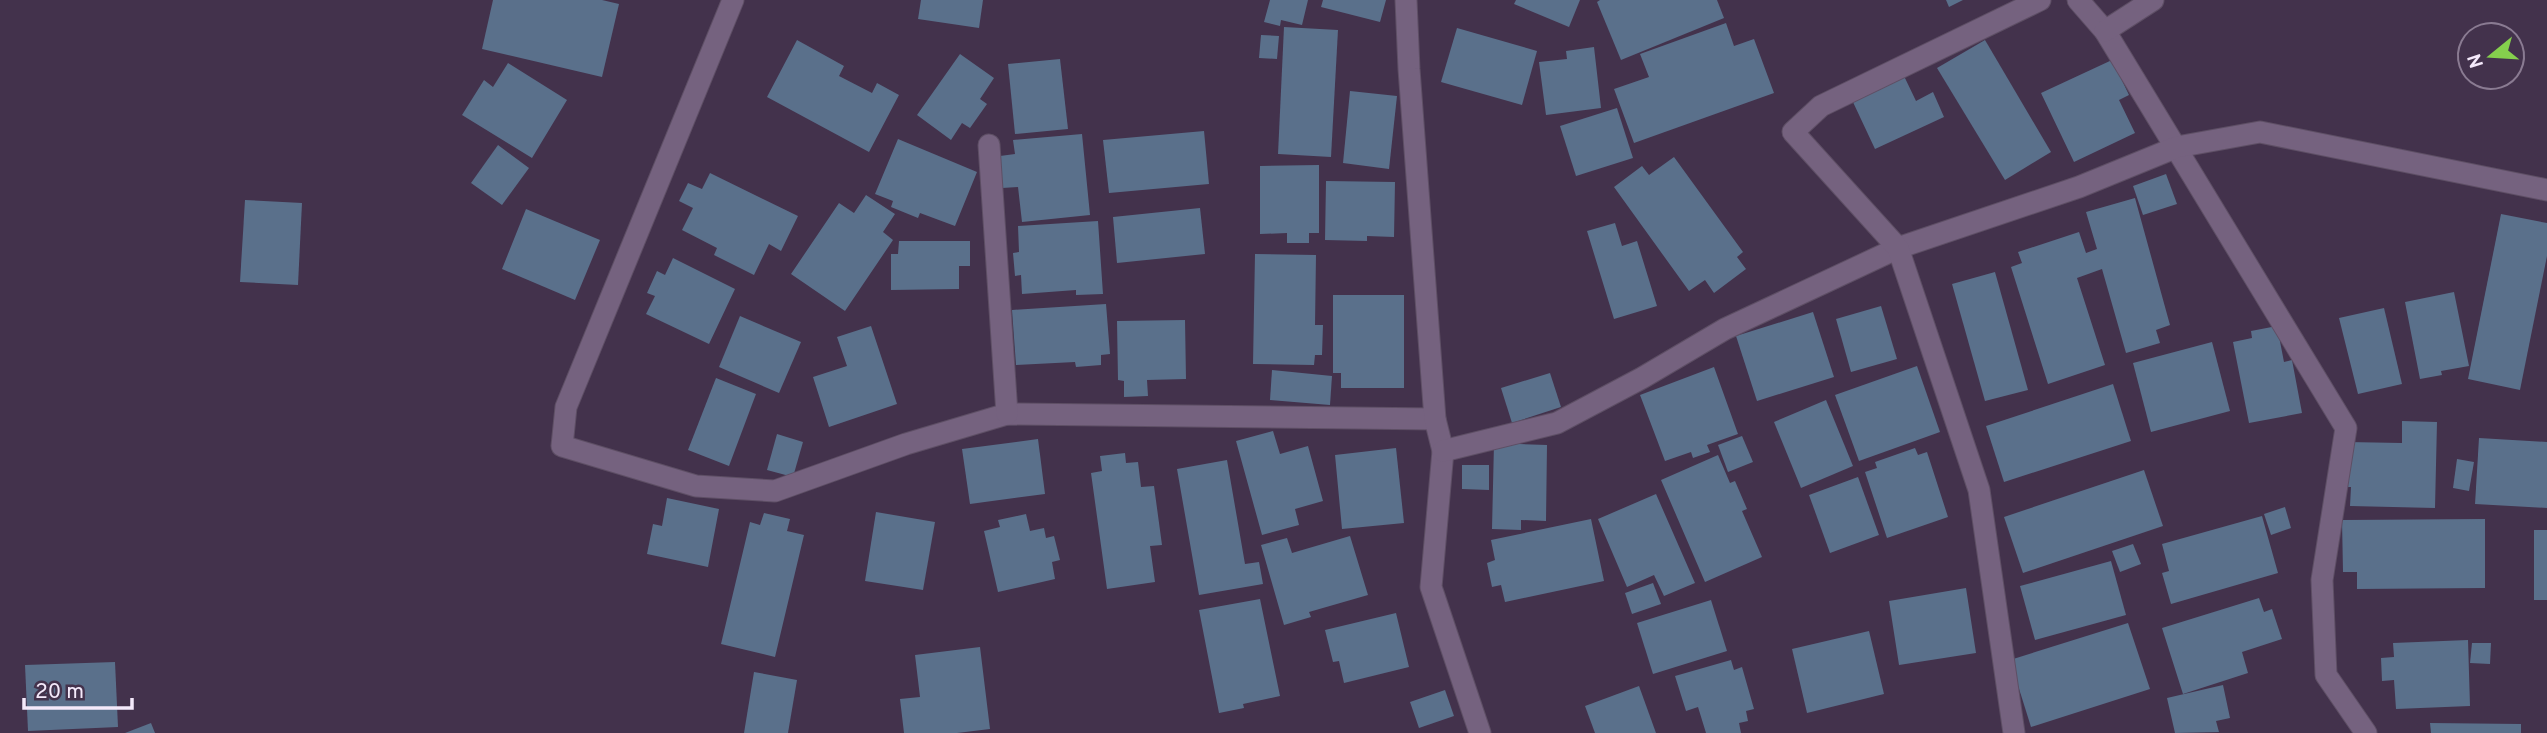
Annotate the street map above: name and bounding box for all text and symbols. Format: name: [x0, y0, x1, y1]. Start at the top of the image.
north arrow: [2456, 21, 2526, 91]
text: N: [2463, 50, 2490, 71]
scale bar: [24, 666, 133, 710]
text: 20 m: [35, 679, 84, 706]

